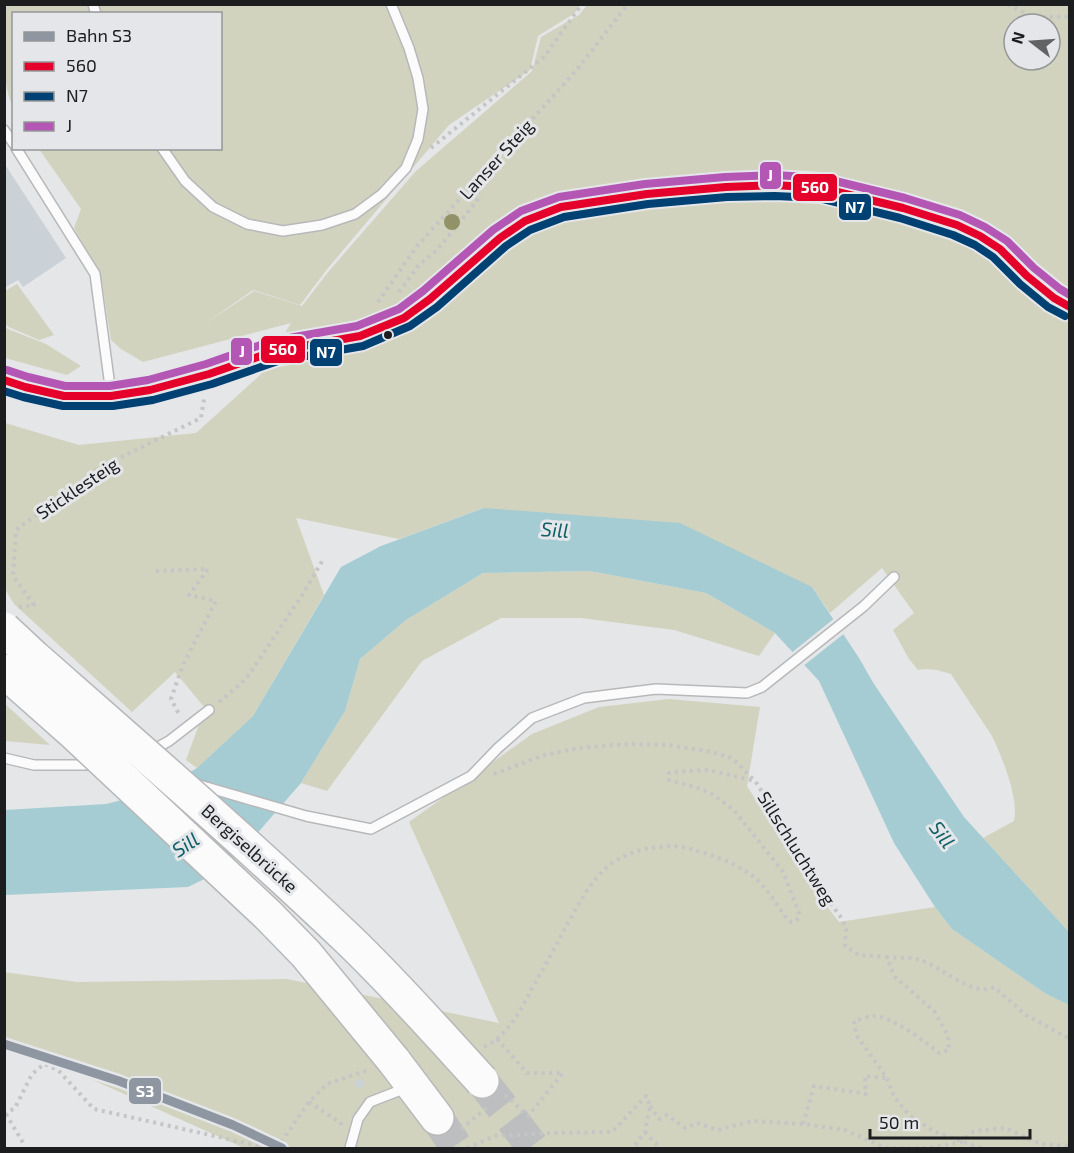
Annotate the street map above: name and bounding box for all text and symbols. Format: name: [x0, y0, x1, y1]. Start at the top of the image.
legend: [12, 12, 222, 150]
north arrow: [1002, 12, 1062, 72]
text: Bahn S3: [66, 24, 132, 46]
text: N: [1006, 29, 1028, 46]
text: 560: [66, 54, 97, 76]
text: N7: [66, 84, 88, 106]
text: J: [66, 114, 72, 136]
street label: Lanser Steig: [454, 114, 538, 204]
line badge: J: [759, 161, 782, 190]
text: J: [767, 165, 773, 184]
line badge: 560: [792, 173, 838, 202]
text: 560: [801, 177, 829, 196]
line badge: N7: [838, 193, 872, 221]
text: N7: [845, 197, 866, 216]
unlabelled marker: [382, 329, 394, 341]
line badge: 560: [260, 335, 306, 364]
line badge: J: [230, 337, 253, 366]
line badge: N7: [309, 338, 343, 367]
text: 560: [269, 339, 297, 358]
text: J: [239, 341, 245, 360]
text: N7: [316, 342, 337, 361]
street label: Sticklesteig: [32, 452, 122, 524]
water label: Sill: [540, 516, 570, 542]
street label: Sillschluchtweg: [753, 787, 841, 909]
street label: Bergiselbrücke: [197, 799, 303, 897]
water label: Sill: [925, 816, 961, 852]
water label: Sill: [167, 826, 203, 862]
line badge: S3: [128, 1077, 162, 1105]
text: S3: [136, 1081, 154, 1100]
scale bar: [870, 1102, 1030, 1140]
text: 50 m: [879, 1111, 919, 1133]

